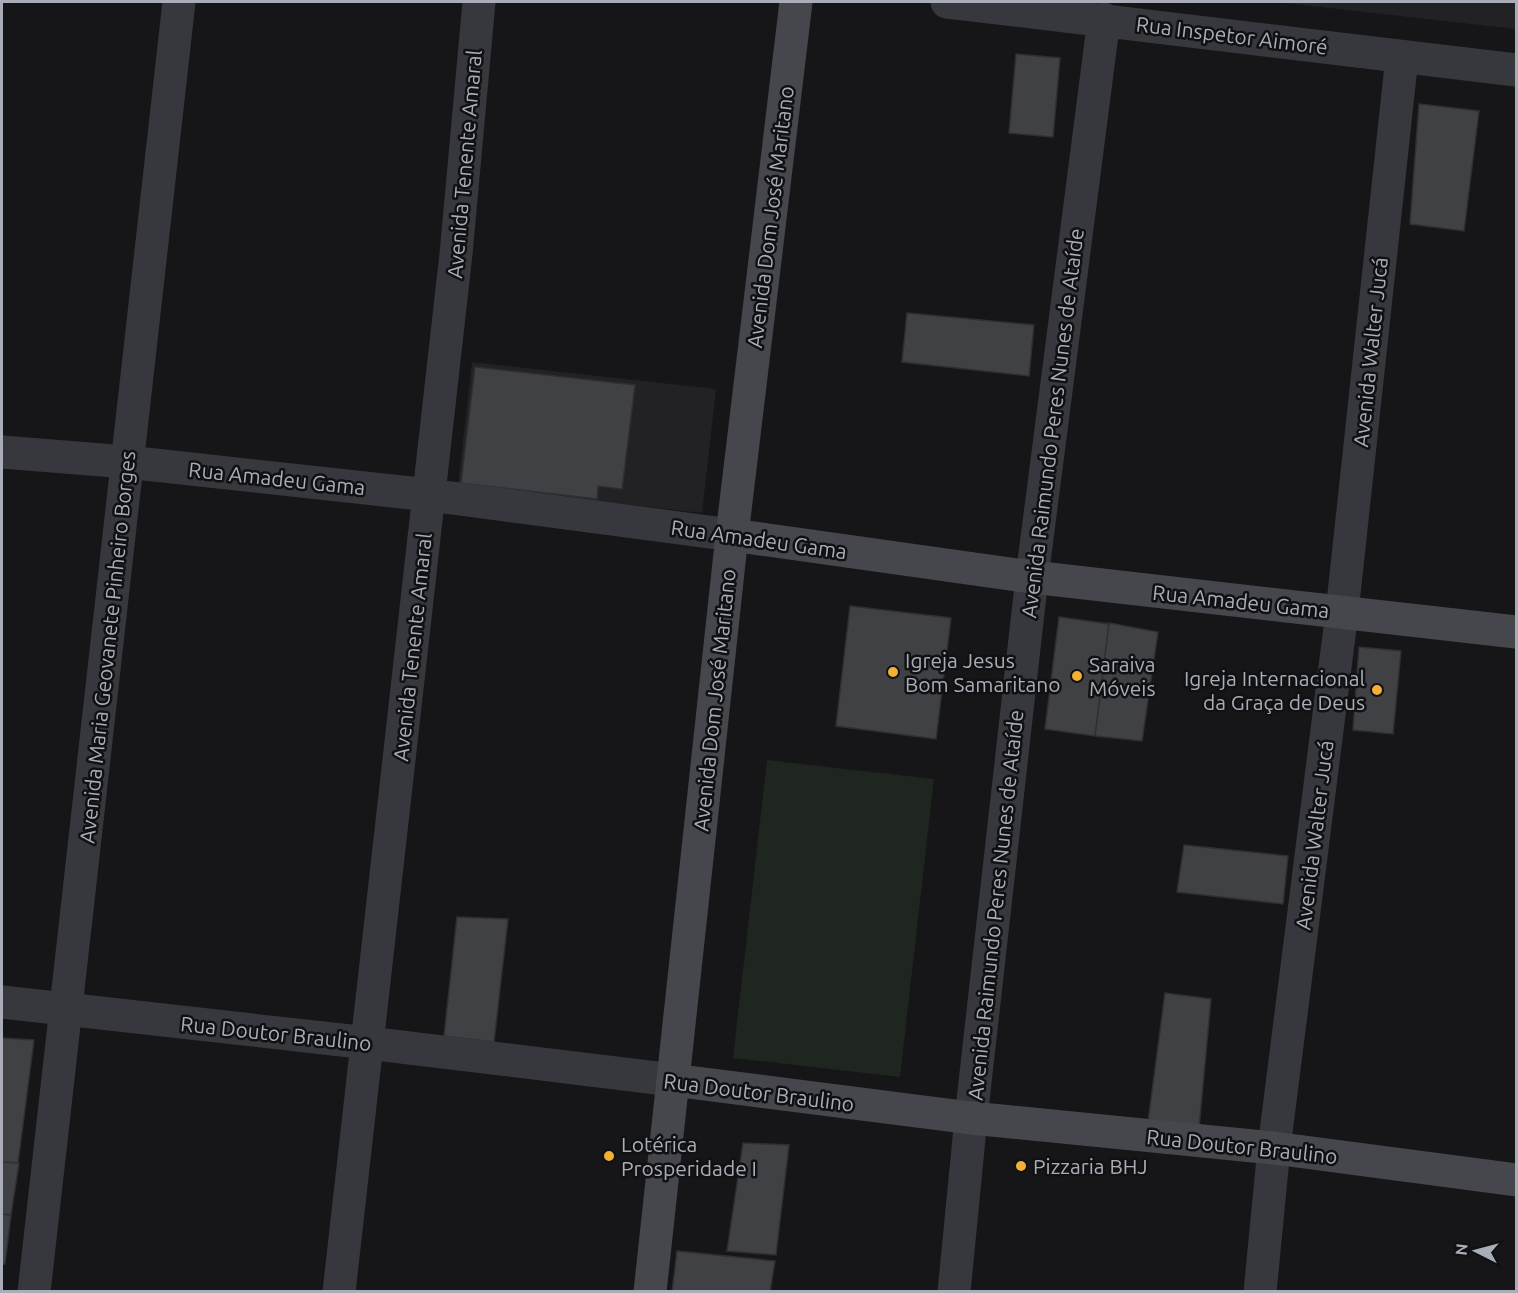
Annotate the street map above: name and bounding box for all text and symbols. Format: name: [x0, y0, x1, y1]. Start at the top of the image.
street label: Rua Inspetor Aimoré: [1135, 11, 1329, 59]
street label: Avenida Tenente Amaral: [442, 49, 486, 279]
street label: Avenida Dom José Maritano: [742, 85, 798, 349]
street label: Avenida Raimundo Peres Nunes de Ataíde: [1016, 227, 1088, 619]
street label: Avenida Walter Jucá: [1348, 256, 1392, 448]
street label: Avenida Maria Geovanete Pinheiro Borges: [74, 450, 140, 844]
street label: Rua Amadeu Gama: [187, 457, 367, 499]
street label: Rua Amadeu Gama: [669, 515, 849, 563]
street label: Avenida Tenente Amaral: [388, 532, 436, 762]
street label: Avenida Dom José Maritano: [688, 568, 740, 832]
street label: Rua Amadeu Gama: [1151, 580, 1331, 622]
place label: Igreja Jesus Bom Samaritano: [905, 648, 1061, 696]
place label: Saraiva Móveis: [1089, 652, 1156, 700]
marker: Igreja Jesus Bom Samaritano: [886, 665, 900, 679]
place label: Igreja Internacional da Graça de Deus: [1184, 666, 1365, 714]
marker: Saraiva Móveis: [1070, 669, 1084, 683]
marker: Igreja Internacional da Graça de Deus: [1370, 683, 1384, 697]
street label: Avenida Raimundo Peres Nunes de Ataíde: [963, 709, 1027, 1101]
street label: Avenida Walter Jucá: [1290, 739, 1338, 931]
street label: Rua Doutor Braulino: [179, 1011, 373, 1055]
street label: Rua Doutor Braulino: [662, 1068, 856, 1116]
street label: Rua Doutor Braulino: [1145, 1124, 1339, 1168]
place label: Lotérica Prosperidade I: [621, 1132, 757, 1180]
marker: Lotérica Prosperidade I: [602, 1149, 616, 1163]
place label: Pizzaria BHJ: [1033, 1154, 1148, 1178]
marker: Pizzaria BHJ: [1014, 1159, 1028, 1173]
north arrow: [1446, 1221, 1506, 1281]
text: N: [1452, 1243, 1471, 1256]

